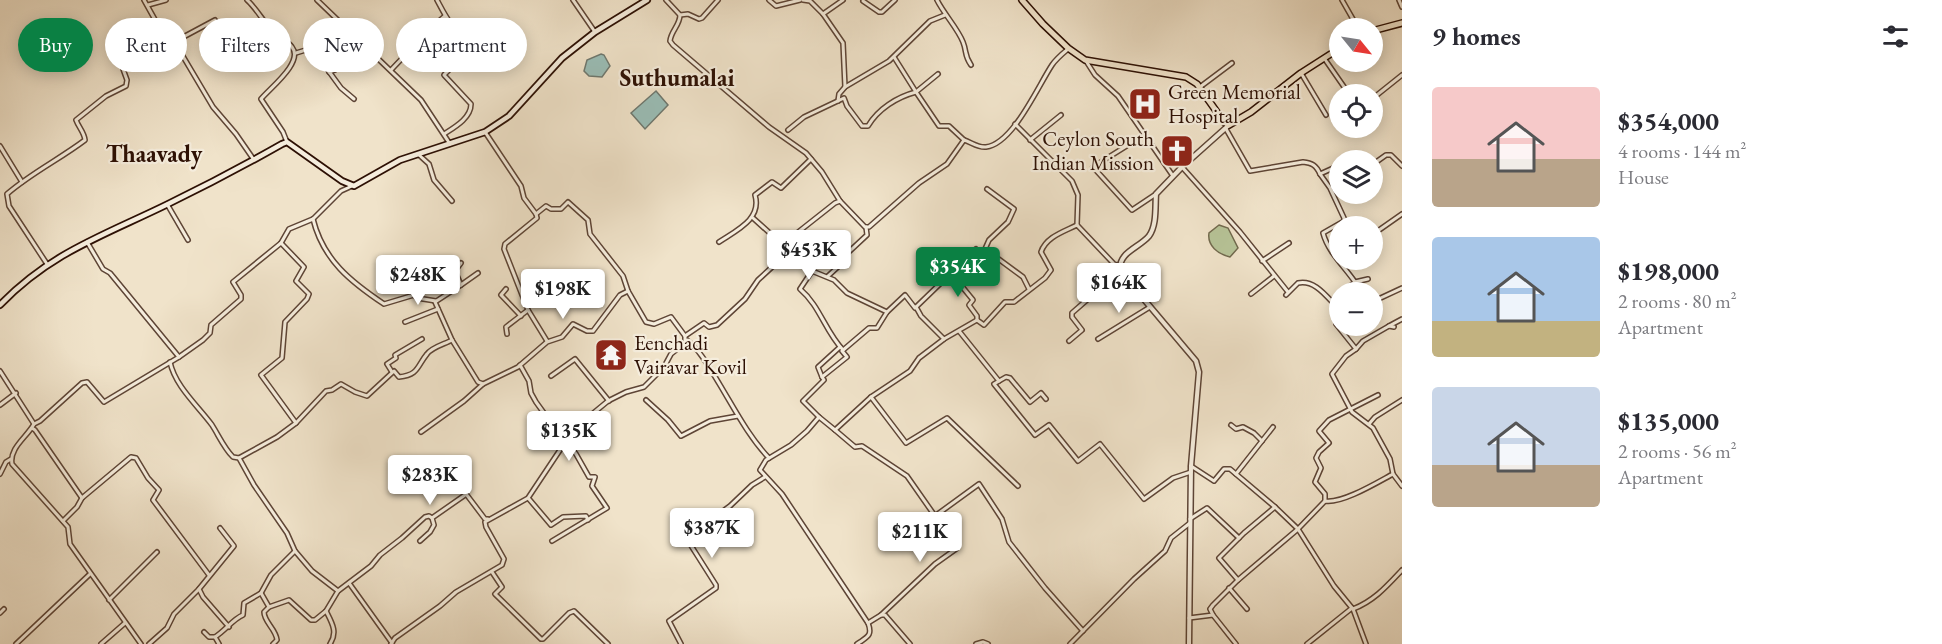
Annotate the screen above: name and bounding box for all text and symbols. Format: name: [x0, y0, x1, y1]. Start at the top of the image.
chip: Buy: [18, 18, 93, 72]
chip: Rent: [105, 18, 187, 72]
chip: Filters: [199, 18, 291, 72]
chip: New: [303, 18, 384, 72]
chip: Apartment: [396, 18, 527, 72]
north arrow: [1329, 18, 1383, 72]
map controls: [1329, 18, 1383, 336]
text: 9 homes: [1432, 19, 1521, 53]
icon: filters: [1879, 20, 1912, 53]
district label: Suthumalai: [619, 62, 735, 93]
place label: Green Memorial Hospital: [1168, 78, 1301, 129]
button: locate: [1329, 84, 1383, 138]
hospital icon: Green Memorial Hospital: [1127, 86, 1163, 122]
text: $354,000: [1618, 104, 1719, 138]
icon: home: [1480, 111, 1552, 183]
place label: Ceylon South Indian Mission: [1032, 125, 1154, 176]
church icon: Ceylon South Indian Mission: [1159, 133, 1195, 169]
district label: Thaavady: [106, 138, 203, 170]
text: 4 rooms · 144 m²: [1618, 138, 1746, 164]
button: layers: [1329, 150, 1383, 204]
text: House: [1618, 164, 1669, 190]
button: +: [1329, 216, 1383, 270]
pin: $453K: [767, 230, 851, 281]
text: $453K: [781, 236, 837, 262]
pin: $354K: [916, 247, 1000, 298]
text: $354K: [930, 253, 986, 279]
text: $198,000: [1618, 254, 1719, 288]
pin: $248K: [376, 255, 460, 306]
text: $248K: [390, 261, 446, 287]
icon: home: [1480, 261, 1552, 333]
pin: $164K: [1077, 263, 1161, 314]
pin: $198K: [521, 269, 605, 320]
text: $164K: [1091, 269, 1147, 295]
text: $198K: [535, 275, 591, 301]
button: −: [1329, 282, 1383, 336]
text: 2 rooms · 80 m²: [1618, 288, 1737, 314]
text: Apartment: [1618, 314, 1703, 340]
place label: Eenchadi Vairavar Kovil: [634, 329, 747, 380]
temple icon: Eenchadi Vairavar Kovil: [593, 337, 629, 373]
text: $135,000: [1618, 404, 1719, 438]
pin: $135K: [527, 411, 611, 462]
icon: home: [1480, 411, 1552, 483]
text: $135K: [541, 417, 597, 443]
text: 2 rooms · 56 m²: [1618, 438, 1737, 464]
pin: $283K: [388, 455, 472, 506]
text: $283K: [402, 461, 458, 487]
text: Apartment: [1618, 464, 1703, 490]
pin: $387K: [670, 508, 754, 559]
pin: $211K: [878, 512, 962, 563]
text: $387K: [684, 514, 740, 540]
text: $211K: [892, 518, 948, 544]

